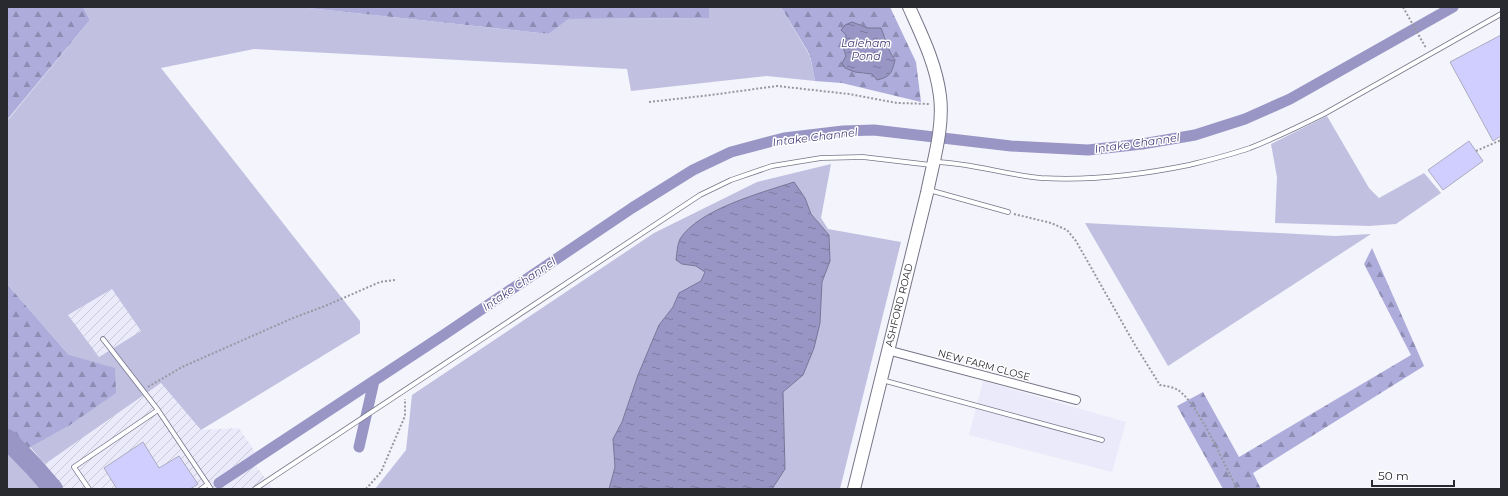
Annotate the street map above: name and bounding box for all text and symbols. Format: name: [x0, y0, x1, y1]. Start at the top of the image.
water label: Laleham Pond: [841, 36, 891, 63]
water label: Intake Channel: [772, 125, 858, 149]
water label: Intake Channel: [1094, 130, 1180, 156]
water label: Intake Channel: [480, 254, 558, 314]
street label: ASHFORD ROAD: [882, 262, 916, 348]
street label: NEW FARM CLOSE: [936, 346, 1032, 384]
scale bar: [1372, 462, 1454, 488]
text: 50 m: [1378, 468, 1409, 483]

